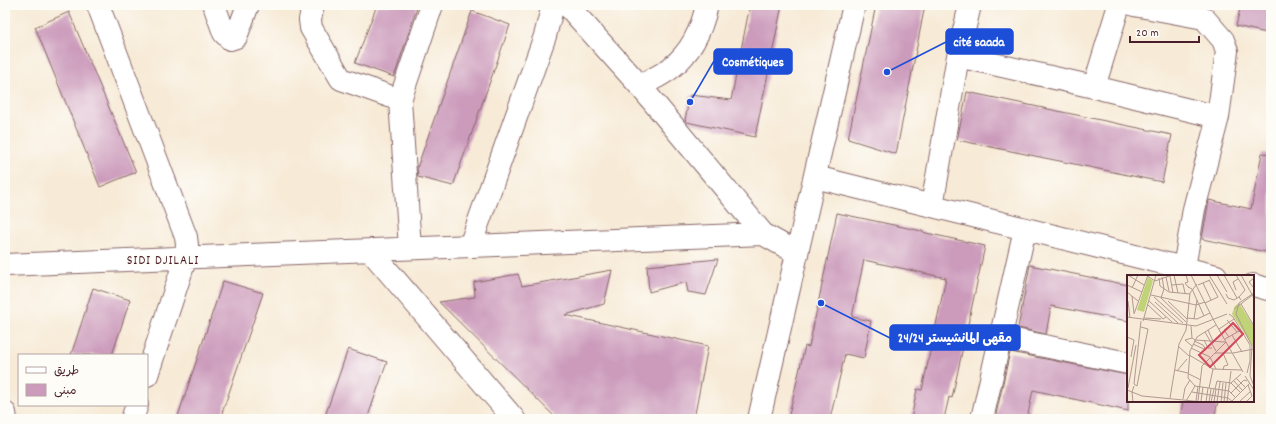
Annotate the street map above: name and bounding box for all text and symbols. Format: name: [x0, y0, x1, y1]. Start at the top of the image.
scale bar: [1130, 18, 1199, 44]
text: 20 m: [1136, 25, 1159, 42]
callout: cité saada: [946, 29, 1013, 54]
text: cité saada: [954, 34, 1005, 53]
callout: Cosmétiques: [714, 49, 792, 74]
text: Cosmétiques: [722, 54, 785, 73]
district label: SIDI DJILALI: [127, 252, 199, 271]
inset map: [1127, 275, 1254, 402]
callout: مقهى المانشيستر 24/24: [890, 325, 1020, 350]
text: مقهى المانشيستر 24/24: [898, 330, 1012, 349]
legend: [18, 354, 148, 406]
text: طريق: [54, 363, 79, 380]
text: مبنى: [54, 383, 77, 400]

